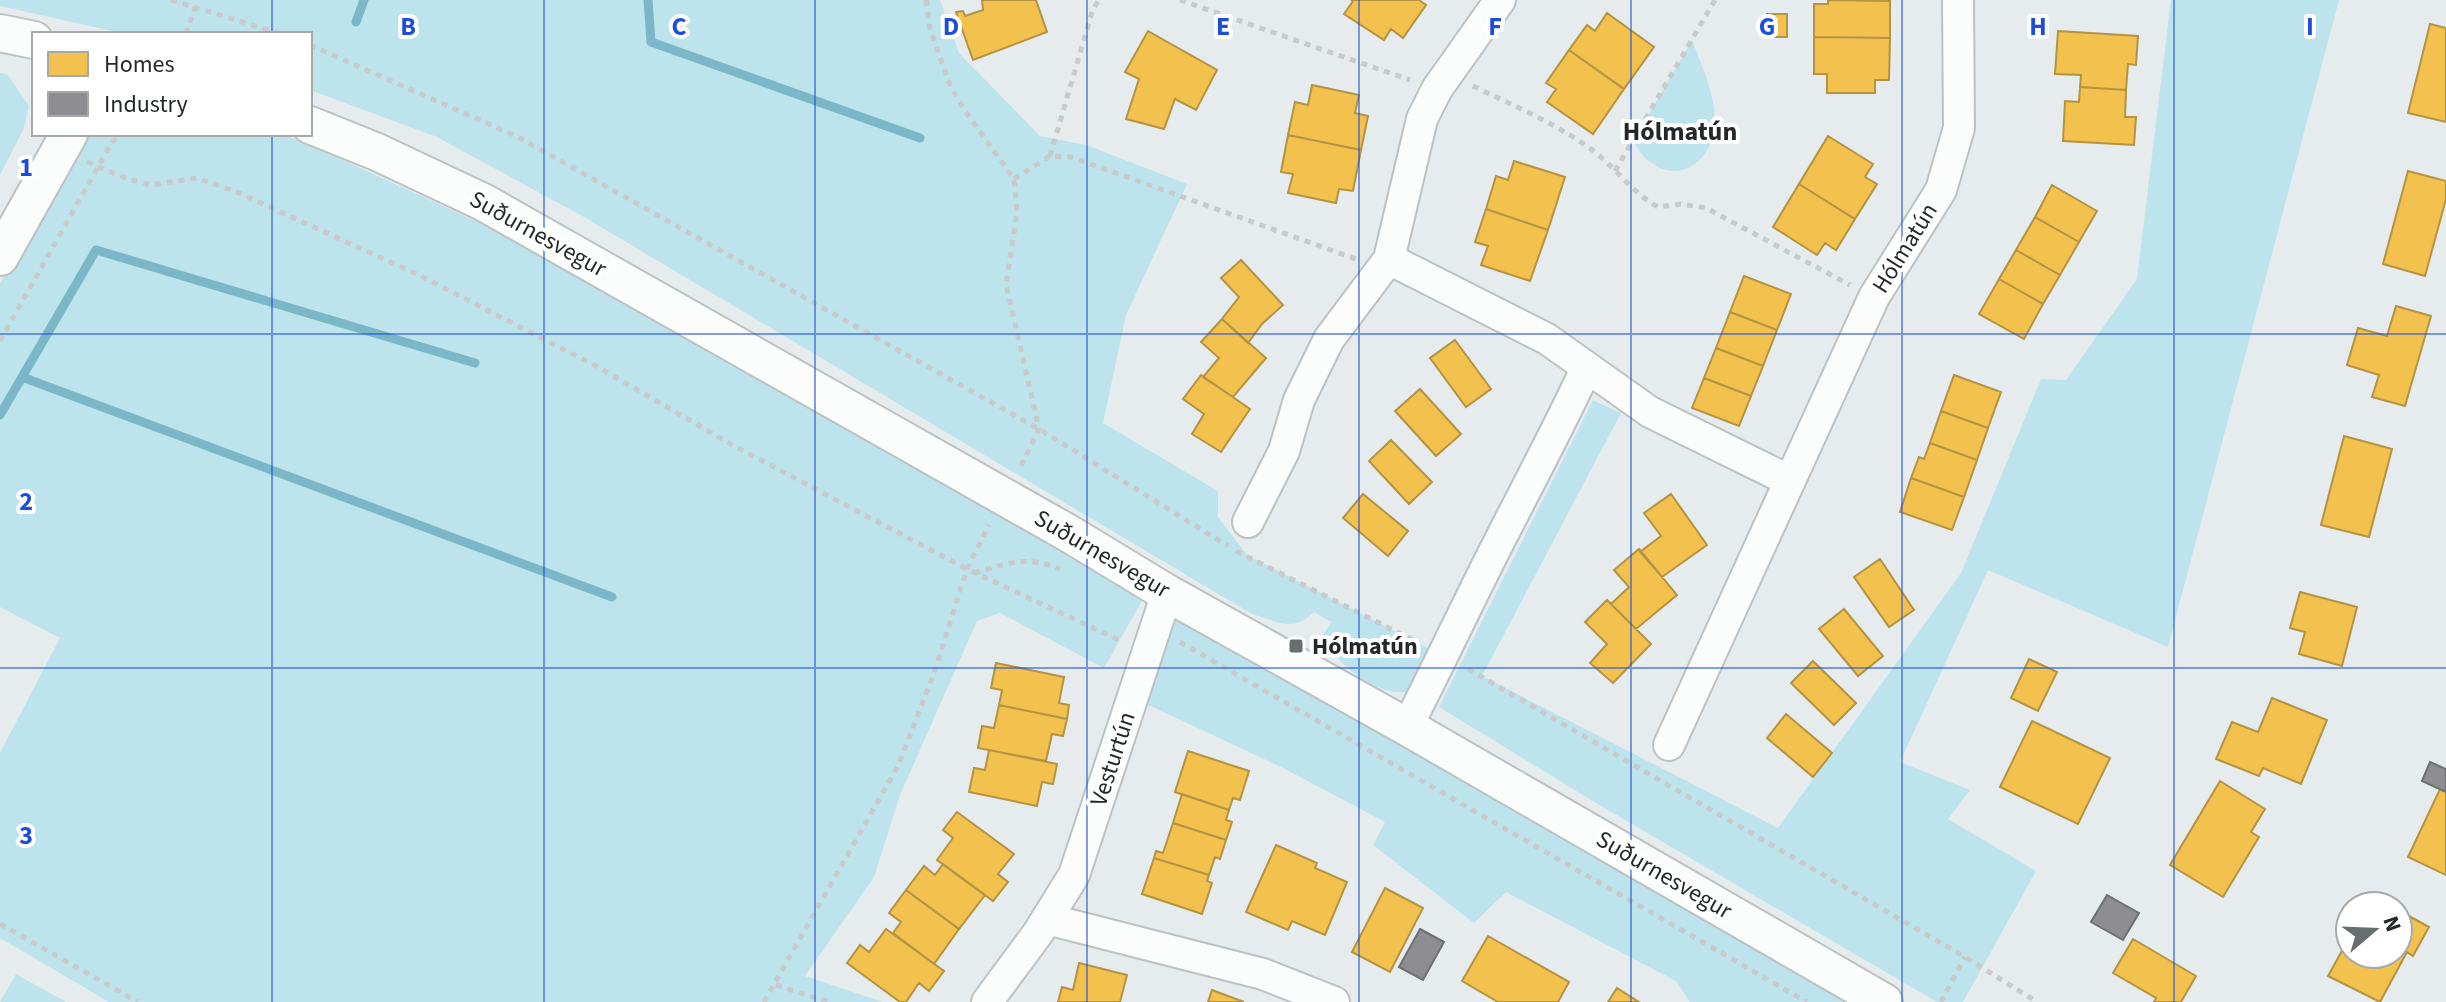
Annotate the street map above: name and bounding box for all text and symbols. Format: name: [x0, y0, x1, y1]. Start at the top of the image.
text: B: [400, 8, 416, 45]
text: C: [671, 8, 687, 45]
text: D: [943, 8, 959, 45]
text: E: [1216, 8, 1230, 45]
text: F: [1488, 8, 1502, 45]
text: G: [1759, 8, 1775, 45]
text: H: [2029, 8, 2047, 45]
text: I: [2306, 8, 2314, 45]
legend: [32, 32, 312, 136]
text: Homes: [104, 47, 175, 82]
text: Industry: [104, 87, 188, 122]
district label: Hólmatún: [1623, 113, 1737, 150]
text: 1: [19, 149, 33, 186]
street label: Suðurnesvegur: [463, 182, 613, 286]
street label: Hólmatún: [1863, 196, 1947, 300]
text: 2: [19, 483, 33, 520]
street label: Suðurnesvegur: [1028, 501, 1177, 607]
place label: Hólmatún: [1312, 629, 1418, 664]
marker: Hólmatún: [1287, 637, 1305, 655]
street label: Vesturtún: [1081, 707, 1145, 811]
text: 3: [19, 817, 33, 854]
street label: Suðurnesvegur: [1590, 822, 1739, 928]
north arrow: [2334, 890, 2414, 970]
text: N: [2374, 912, 2409, 936]

